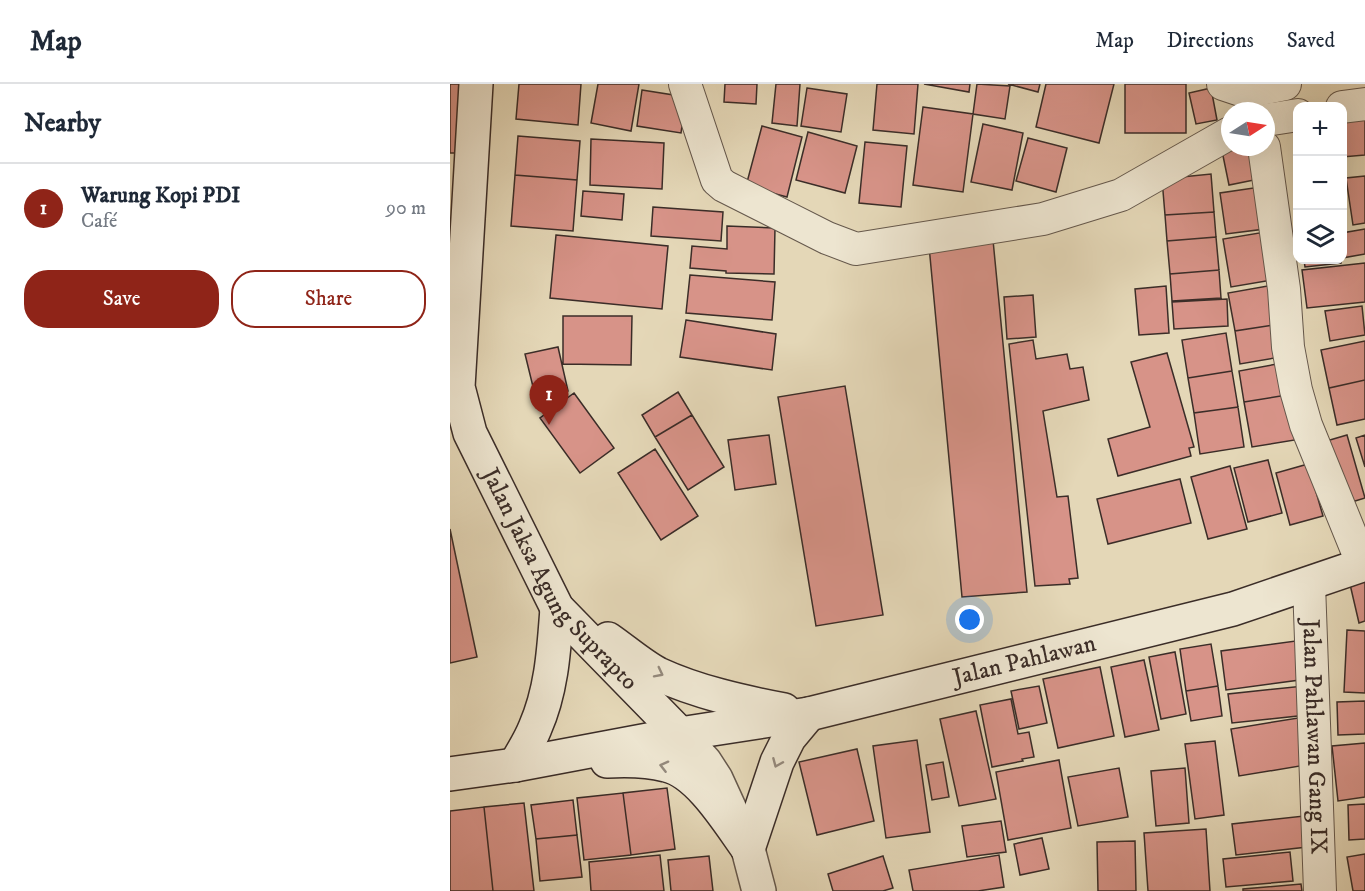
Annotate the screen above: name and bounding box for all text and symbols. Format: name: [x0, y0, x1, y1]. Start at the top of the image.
text: Map: [30, 24, 82, 59]
text: Map: [1095, 28, 1134, 54]
text: Directions: [1167, 28, 1254, 54]
text: Saved: [1287, 28, 1335, 54]
north arrow: [1221, 102, 1275, 156]
map controls: [1293, 102, 1347, 264]
button: +: [1293, 102, 1347, 156]
text: Nearby: [24, 107, 101, 140]
button: −: [1293, 156, 1347, 210]
text: Warung Kopi PDI: [81, 182, 240, 209]
text: 1: [40, 196, 47, 221]
text: 90 m: [386, 196, 426, 221]
text: Café: [81, 209, 117, 234]
button: layers: [1293, 210, 1347, 264]
button: Save: [24, 270, 219, 328]
button: Share: [231, 270, 426, 328]
pin: 1: [530, 376, 568, 425]
street label: Jalan Jaksa Agung Suprapto: [474, 461, 644, 697]
your location: [955, 605, 984, 634]
street label: Jalan Pahlawan Gang IX: [1295, 617, 1334, 855]
street label: Jalan Pahlawan: [948, 628, 1100, 693]
one-way arrow: [653, 666, 664, 677]
one-way arrow: [773, 756, 785, 767]
one-way arrow: [660, 760, 670, 773]

